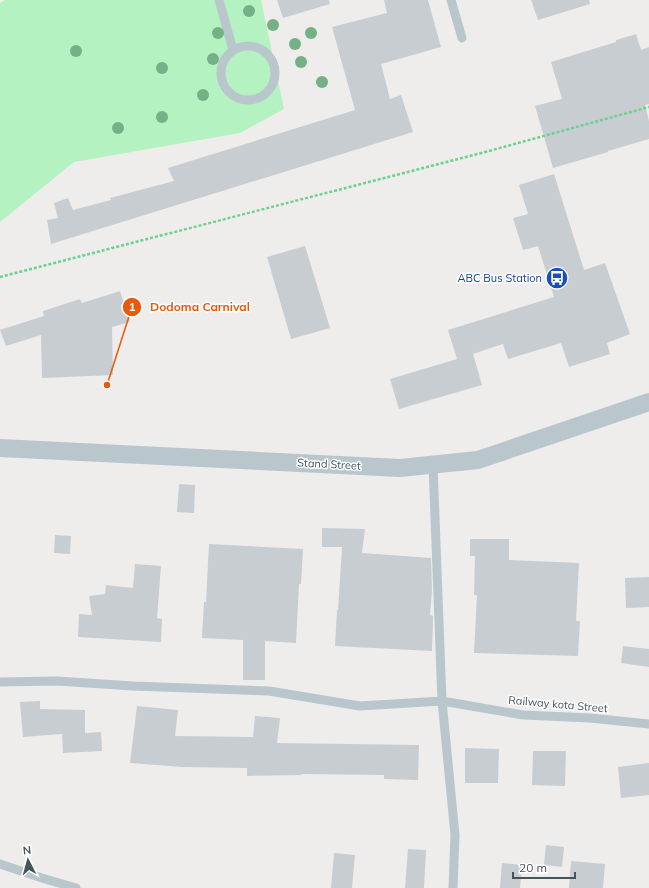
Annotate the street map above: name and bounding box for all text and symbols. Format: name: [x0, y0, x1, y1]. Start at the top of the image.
bus stop icon: ABC Bus Station: [544, 265, 570, 291]
place label: ABC Bus Station: [457, 271, 542, 285]
callout: Dodoma Carnival: [122, 295, 258, 319]
text: 1: [128, 299, 136, 314]
text: Dodoma Carnival: [150, 299, 250, 314]
street label: Stand Street: [297, 455, 361, 473]
street label: Railway kota Street: [508, 693, 608, 715]
north arrow: [8, 840, 48, 880]
text: N: [22, 843, 32, 857]
scale bar: [513, 854, 575, 880]
text: 20 m: [519, 860, 547, 875]

